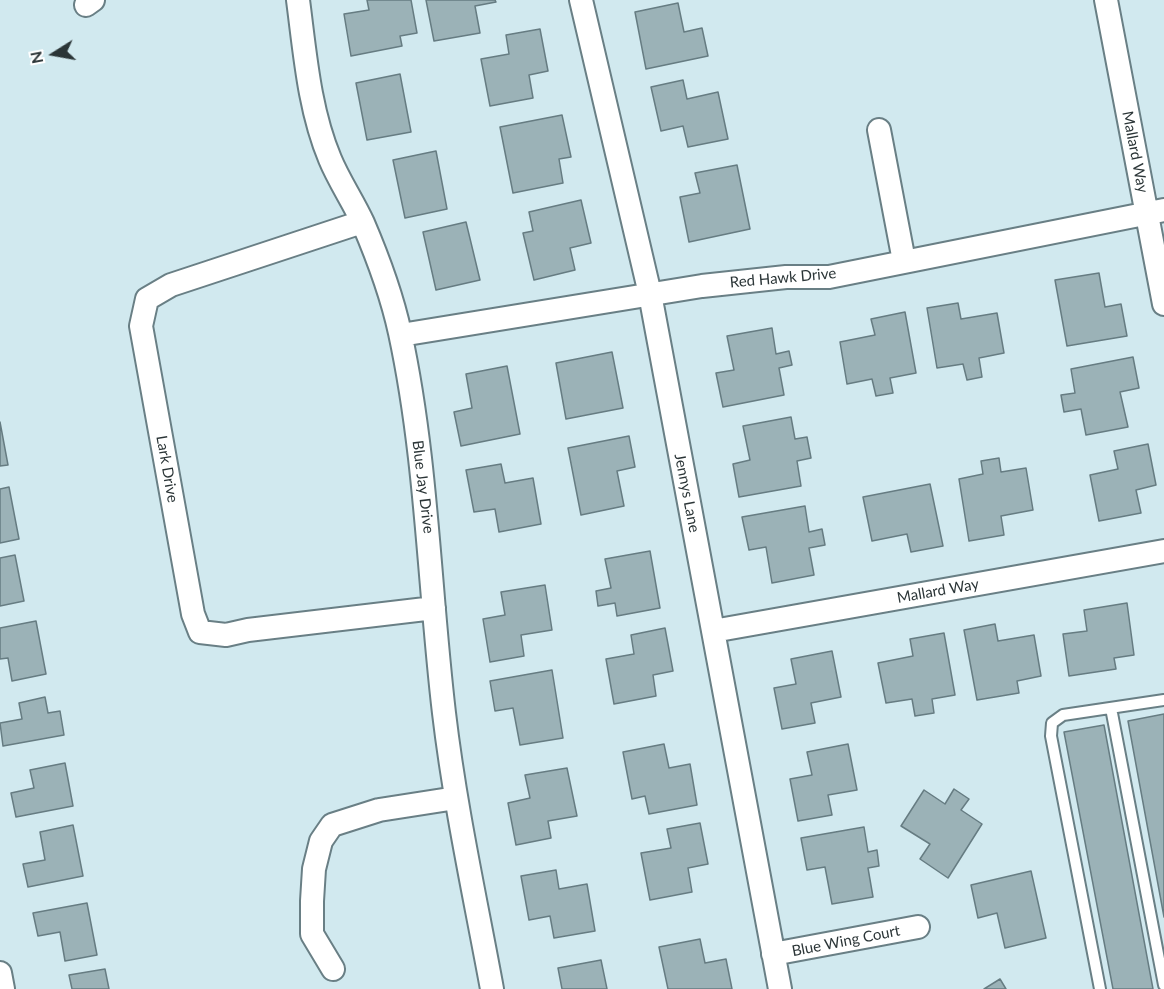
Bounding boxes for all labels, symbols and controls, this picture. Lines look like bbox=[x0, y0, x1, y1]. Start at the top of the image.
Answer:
north arrow bbox=[24, 24, 84, 84]
text: N bbox=[25, 50, 46, 65]
street label: Mallard Way bbox=[1118, 110, 1152, 194]
street label: Red Hawk Drive bbox=[729, 264, 837, 292]
street label: Lark Drive bbox=[152, 434, 182, 504]
street label: Blue Jay Drive bbox=[408, 439, 438, 535]
street label: Jennys Lane bbox=[671, 452, 703, 534]
street label: Mallard Way bbox=[896, 575, 980, 607]
street label: Blue Wing Court bbox=[790, 922, 902, 960]

